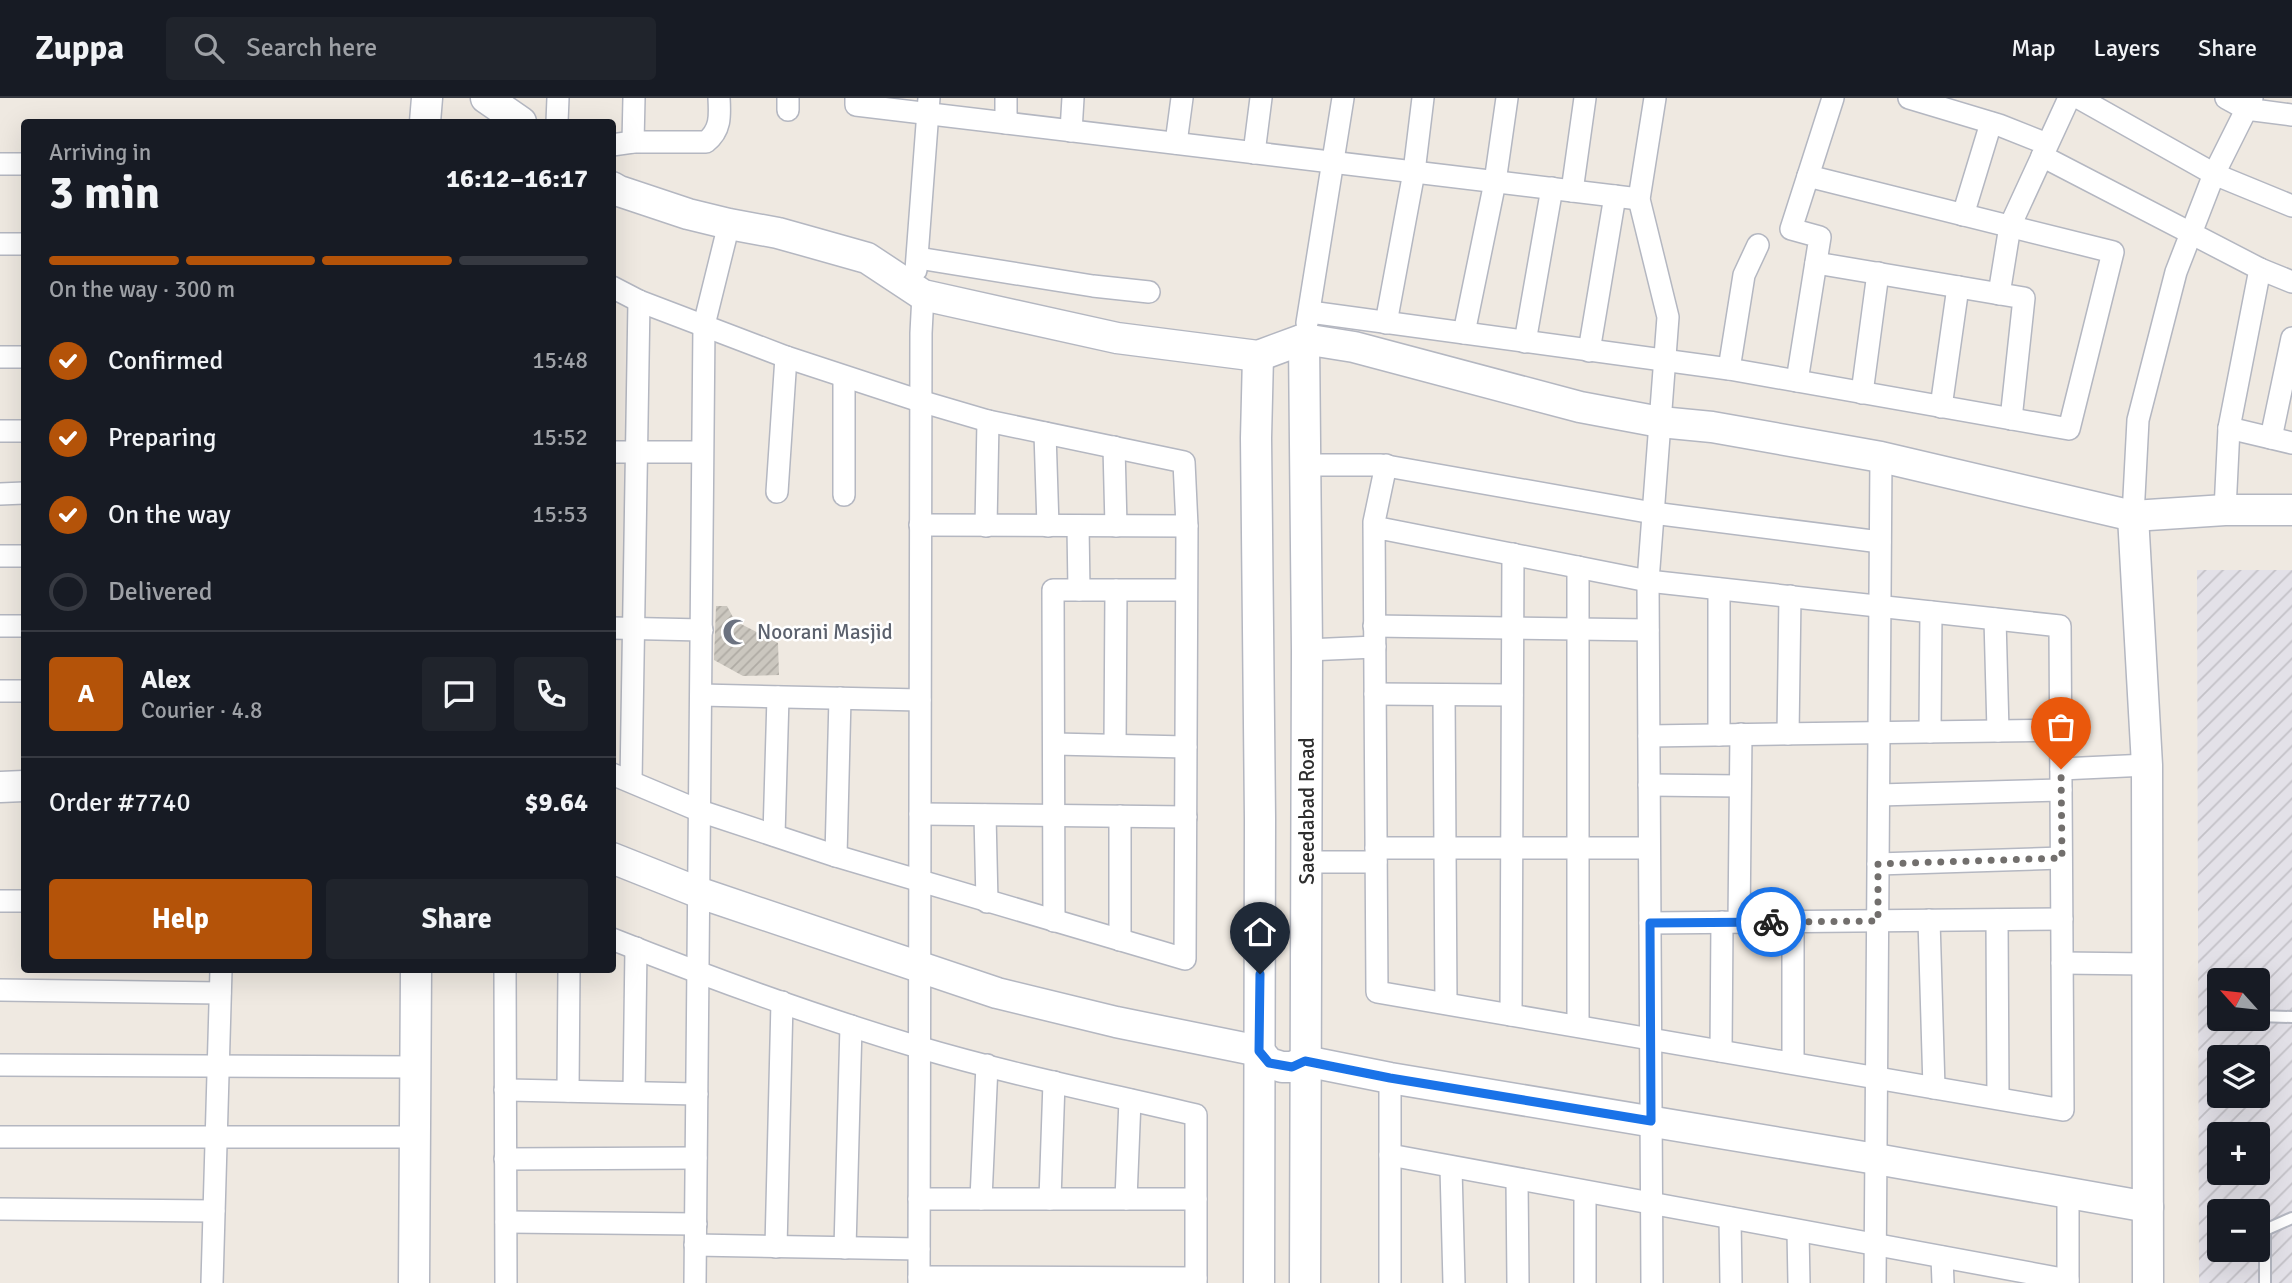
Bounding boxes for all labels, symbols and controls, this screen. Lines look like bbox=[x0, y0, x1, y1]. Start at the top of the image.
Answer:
search box bbox=[166, 17, 656, 80]
text: Zuppa bbox=[35, 28, 124, 69]
icon: search bbox=[190, 29, 228, 67]
text: Search here bbox=[246, 32, 377, 64]
text: Map bbox=[2011, 33, 2056, 63]
text: Layers bbox=[2094, 33, 2160, 63]
text: Share bbox=[2198, 33, 2257, 63]
text: Arriving in bbox=[49, 138, 151, 167]
text: 16:12–16:17 bbox=[446, 163, 588, 195]
text: 3 min bbox=[49, 165, 160, 221]
text: On the way · 300 m bbox=[49, 275, 235, 304]
icon: check bbox=[49, 342, 87, 380]
text: Confirmed bbox=[108, 345, 223, 377]
text: 15:48 bbox=[532, 346, 588, 375]
icon: check bbox=[49, 419, 87, 457]
text: Preparing bbox=[108, 422, 216, 454]
text: 15:52 bbox=[532, 423, 588, 452]
icon: check bbox=[49, 496, 87, 534]
text: On the way bbox=[108, 499, 231, 531]
text: 15:53 bbox=[532, 500, 588, 529]
text: Delivered bbox=[108, 576, 213, 608]
mosque icon: Noorani Masjid bbox=[721, 617, 751, 647]
place label: Noorani Masjid bbox=[757, 619, 893, 645]
button: chat bbox=[422, 657, 496, 731]
button: phone bbox=[514, 657, 588, 731]
text: Alex bbox=[141, 664, 191, 696]
text: A bbox=[78, 678, 94, 710]
text: Courier · 4.8 bbox=[141, 696, 262, 725]
pin bbox=[2031, 697, 2091, 769]
icon: bag bbox=[2042, 708, 2080, 746]
street label: Saeedabad Road bbox=[1294, 737, 1320, 885]
text: Order #7740 bbox=[49, 787, 190, 819]
text: $9.64 bbox=[524, 787, 588, 819]
button: Help bbox=[49, 879, 312, 959]
button: Share bbox=[326, 879, 588, 959]
courier bbox=[1736, 887, 1806, 957]
pin bbox=[1230, 902, 1290, 974]
icon: bike bbox=[1752, 903, 1790, 941]
icon: home bbox=[1241, 913, 1279, 951]
north arrow bbox=[2207, 968, 2270, 1031]
map controls bbox=[2207, 968, 2270, 1262]
button: layers bbox=[2207, 1045, 2270, 1108]
button: + bbox=[2207, 1122, 2270, 1185]
button: − bbox=[2207, 1199, 2270, 1262]

